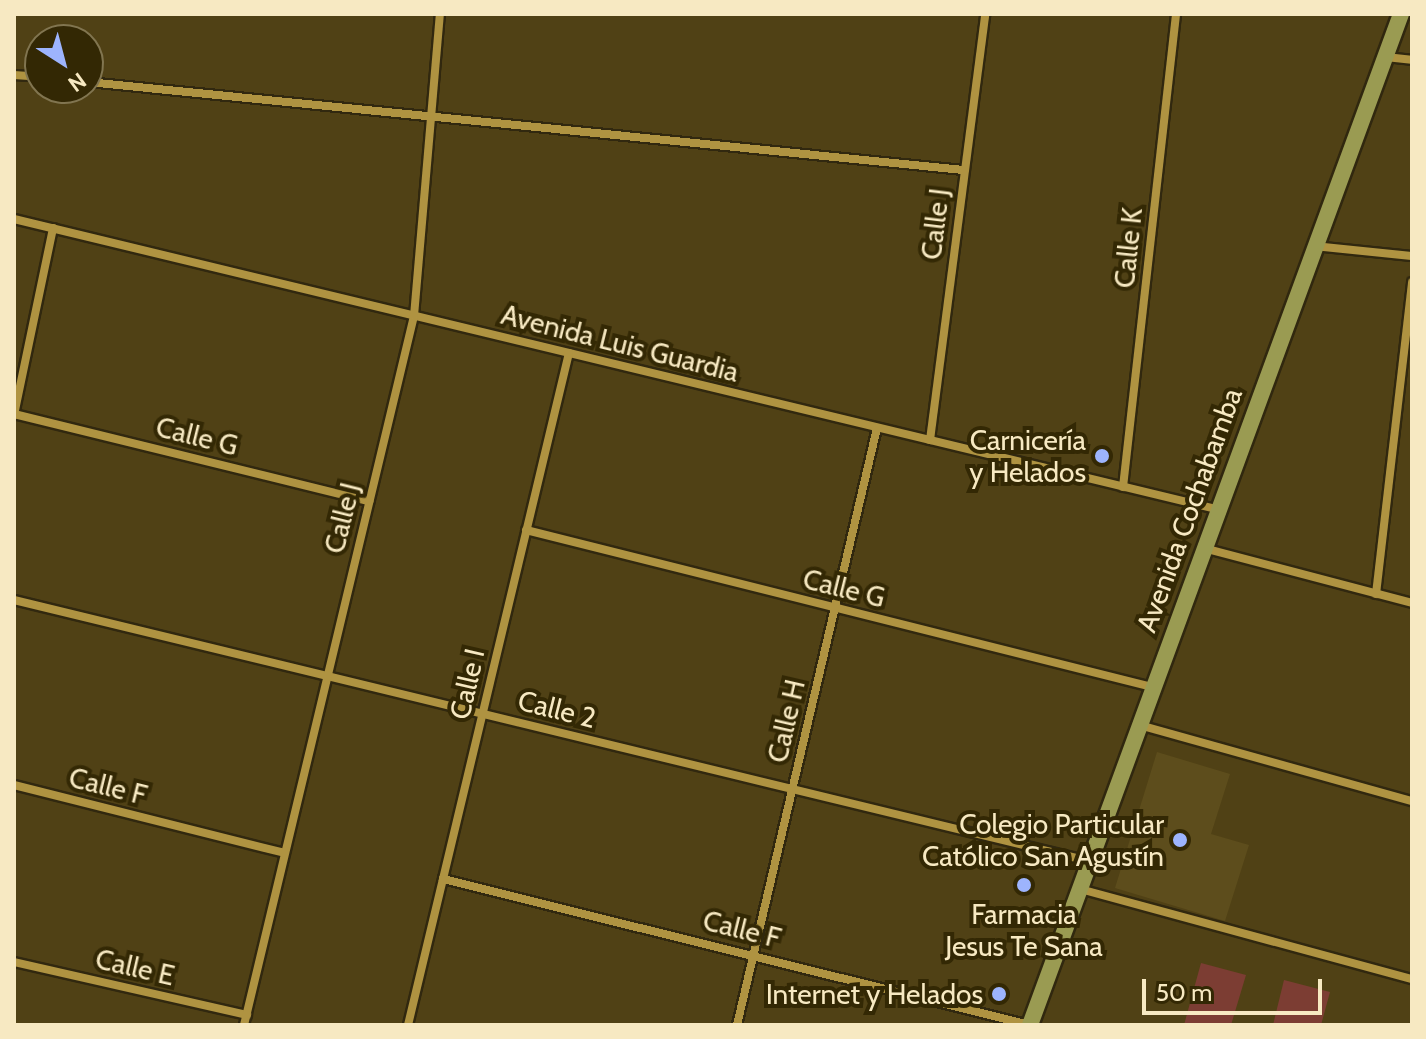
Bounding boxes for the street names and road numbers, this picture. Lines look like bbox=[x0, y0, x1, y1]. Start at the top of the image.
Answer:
street label: Calle J bbox=[914, 186, 956, 262]
street label: Calle K bbox=[1107, 206, 1149, 290]
street label: Avenida Luis Guardia bbox=[498, 297, 742, 389]
street label: Avenida Cochabamba bbox=[1129, 383, 1249, 637]
street label: Calle G bbox=[153, 410, 241, 462]
street label: Calle J bbox=[317, 479, 367, 557]
street label: Calle G bbox=[800, 562, 888, 614]
street label: Calle I bbox=[443, 645, 491, 723]
street label: Calle H bbox=[760, 676, 812, 766]
street label: Calle 2 bbox=[515, 683, 599, 735]
street label: Calle F bbox=[66, 760, 150, 812]
street label: Calle F bbox=[700, 903, 784, 955]
street label: Calle E bbox=[92, 942, 178, 992]

